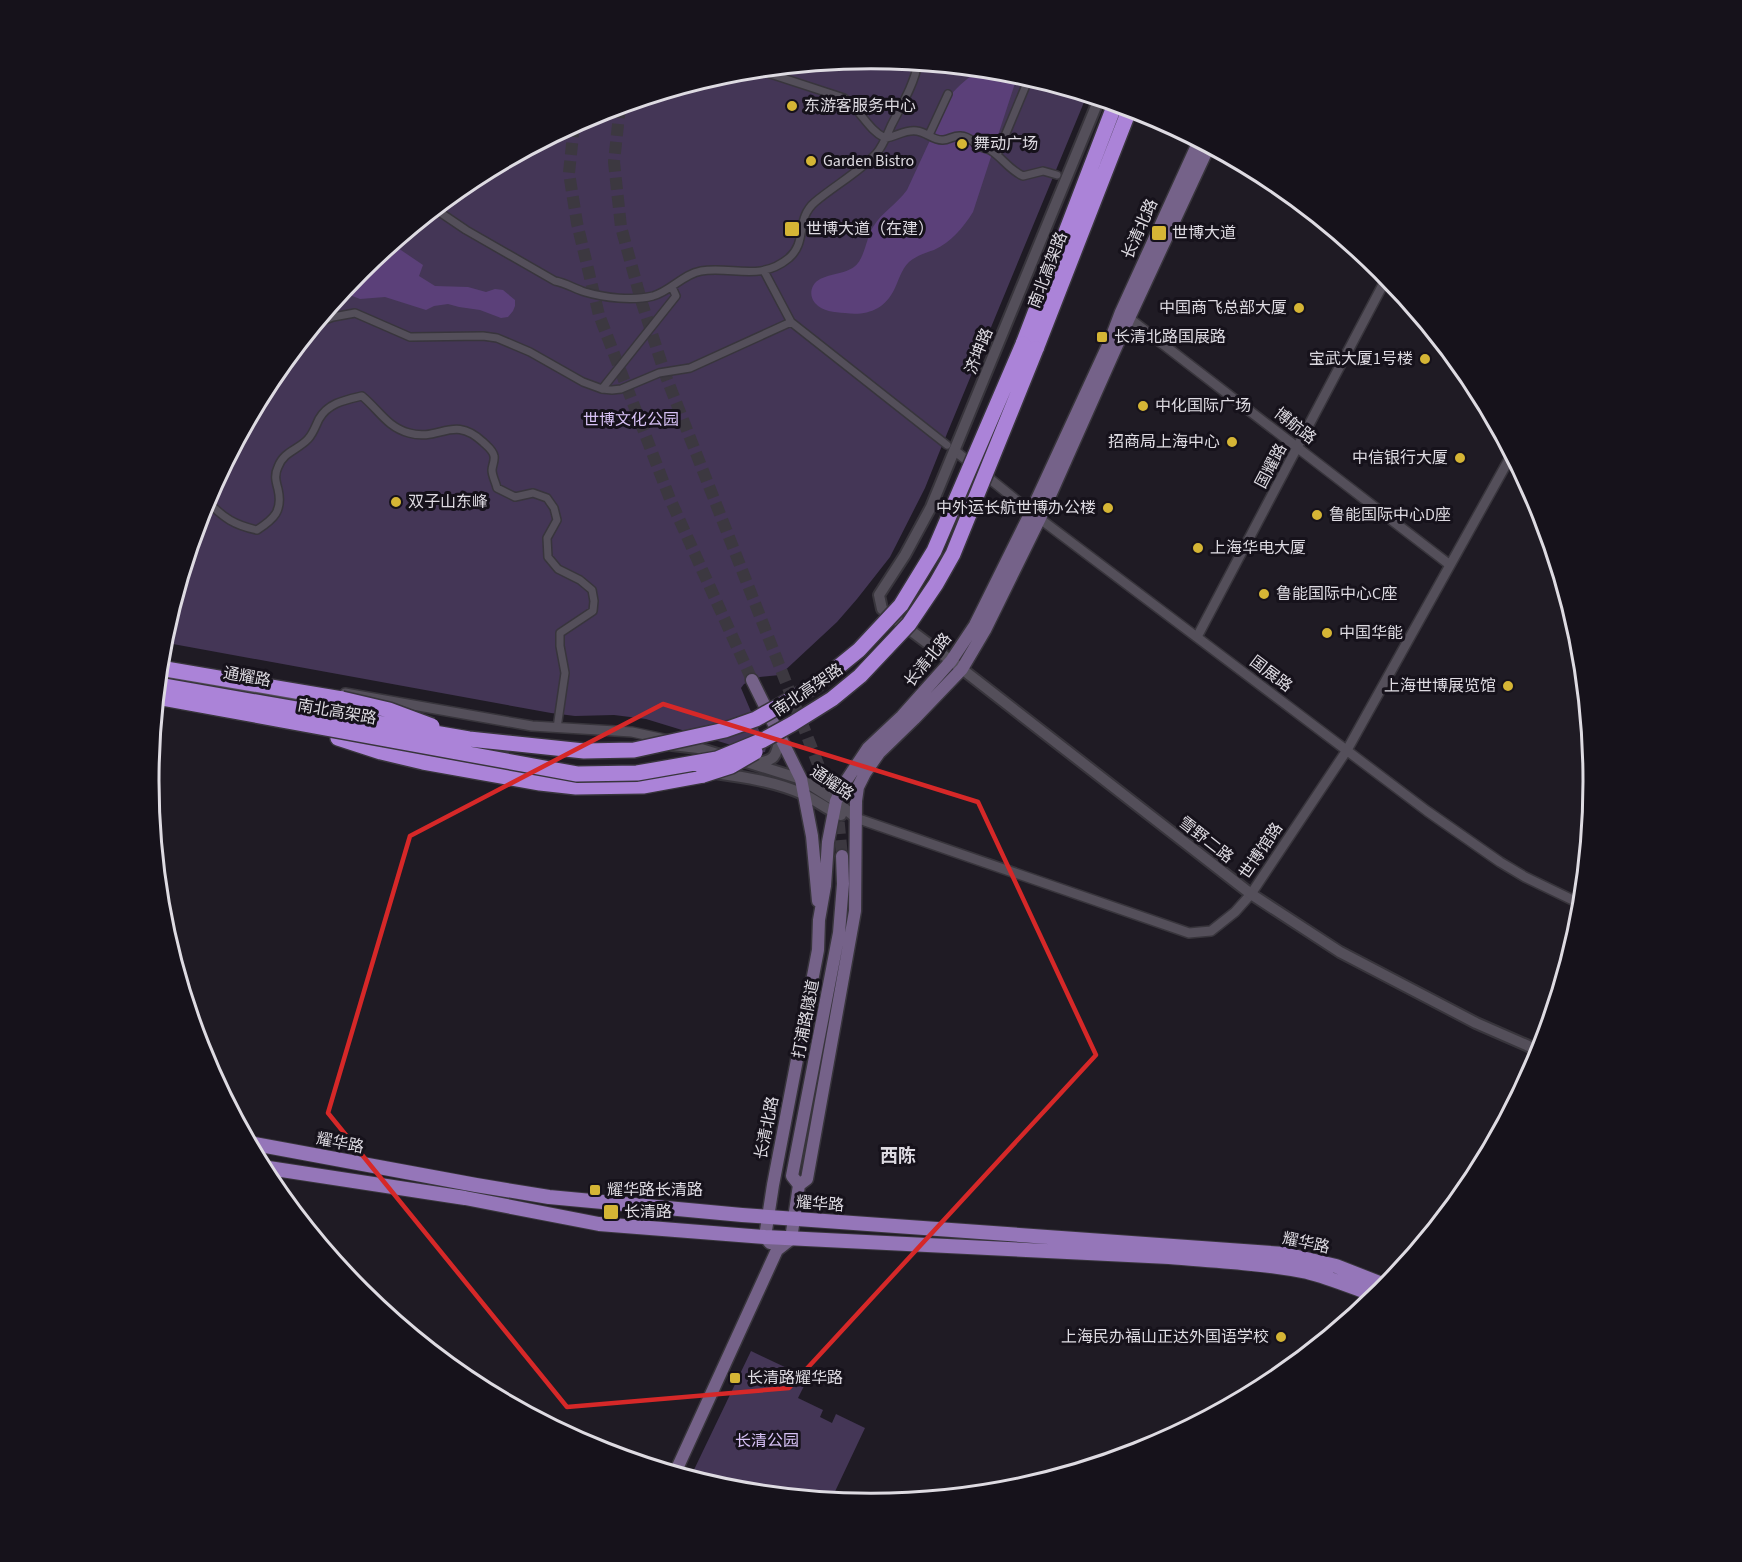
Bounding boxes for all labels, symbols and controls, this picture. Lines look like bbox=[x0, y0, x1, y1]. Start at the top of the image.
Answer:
place label: 东游客服务中心 bbox=[804, 95, 916, 117]
marker: 东游客服务中心 bbox=[785, 99, 799, 113]
place label: 舞动广场 bbox=[974, 133, 1038, 155]
marker: 舞动广场 bbox=[955, 137, 969, 151]
place label: Garden Bistro bbox=[823, 150, 914, 172]
marker: Garden Bistro bbox=[804, 154, 818, 168]
street label: 长清北路 bbox=[1117, 195, 1163, 263]
place label: 世博大道（在建） bbox=[806, 218, 934, 240]
marker: 世博大道（在建） bbox=[783, 220, 801, 238]
place label: 世博大道 bbox=[1172, 222, 1236, 244]
marker: 世博大道 bbox=[1150, 224, 1168, 242]
street label: 南北高架路 bbox=[1023, 229, 1073, 311]
place label: 中国商飞总部大厦 bbox=[1159, 297, 1287, 319]
marker: 中国商飞总部大厦 bbox=[1292, 301, 1306, 315]
street label: 济坤路 bbox=[960, 325, 998, 377]
place label: 长清北路国展路 bbox=[1114, 326, 1226, 348]
marker: 长清北路国展路 bbox=[1095, 330, 1109, 344]
place label: 宝武大厦1号楼 bbox=[1309, 348, 1413, 370]
marker: 宝武大厦1号楼 bbox=[1418, 352, 1432, 366]
place label: 中化国际广场 bbox=[1155, 395, 1251, 417]
marker: 中化国际广场 bbox=[1136, 399, 1150, 413]
street label: 博航路 bbox=[1269, 403, 1321, 449]
park label: 世博文化公园 bbox=[583, 409, 679, 431]
place label: 招商局上海中心 bbox=[1108, 431, 1220, 453]
marker: 招商局上海中心 bbox=[1225, 435, 1239, 449]
street label: 国耀路 bbox=[1250, 440, 1292, 492]
place label: 中信银行大厦 bbox=[1352, 447, 1448, 469]
marker: 中信银行大厦 bbox=[1453, 451, 1467, 465]
place label: 双子山东峰 bbox=[408, 491, 488, 513]
marker: 双子山东峰 bbox=[389, 495, 403, 509]
place label: 中外运长航世博办公楼 bbox=[936, 497, 1096, 519]
marker: 中外运长航世博办公楼 bbox=[1101, 501, 1115, 515]
place label: 鲁能国际中心D座 bbox=[1329, 504, 1451, 526]
marker: 鲁能国际中心D座 bbox=[1310, 508, 1324, 522]
place label: 上海华电大厦 bbox=[1210, 537, 1306, 559]
marker: 上海华电大厦 bbox=[1191, 541, 1205, 555]
place label: 鲁能国际中心C座 bbox=[1276, 583, 1397, 605]
marker: 鲁能国际中心C座 bbox=[1257, 587, 1271, 601]
place label: 中国华能 bbox=[1339, 622, 1403, 644]
marker: 中国华能 bbox=[1320, 626, 1334, 640]
street label: 长清北路 bbox=[899, 628, 957, 692]
street label: 国展路 bbox=[1245, 651, 1297, 697]
street label: 南北高架路 bbox=[769, 659, 847, 721]
street label: 通耀路 bbox=[221, 662, 273, 692]
place label: 上海世博展览馆 bbox=[1384, 675, 1496, 697]
marker: 上海世博展览馆 bbox=[1501, 679, 1515, 693]
street label: 南北高架路 bbox=[296, 694, 378, 730]
street label: 通耀路 bbox=[806, 760, 858, 806]
street label: 雪野二路 bbox=[1174, 812, 1238, 868]
street label: 世博馆路 bbox=[1234, 818, 1288, 884]
street label: 打浦路隧道 bbox=[788, 978, 824, 1060]
street label: 长清北路 bbox=[750, 1094, 784, 1162]
street label: 耀华路 bbox=[314, 1128, 366, 1158]
district label: 西陈 bbox=[880, 1144, 916, 1169]
place label: 耀华路长清路 bbox=[607, 1179, 703, 1201]
marker: 耀华路长清路 bbox=[588, 1183, 602, 1197]
street label: 耀华路 bbox=[795, 1191, 845, 1217]
place label: 长清路 bbox=[624, 1201, 672, 1223]
marker: 长清路 bbox=[602, 1203, 620, 1221]
street label: 耀华路 bbox=[1280, 1227, 1332, 1259]
place label: 上海民办福山正达外国语学校 bbox=[1061, 1326, 1269, 1348]
marker: 上海民办福山正达外国语学校 bbox=[1274, 1330, 1288, 1344]
place label: 长清路耀华路 bbox=[747, 1367, 843, 1389]
marker: 长清路耀华路 bbox=[728, 1371, 742, 1385]
park label: 长清公园 bbox=[735, 1430, 799, 1452]

